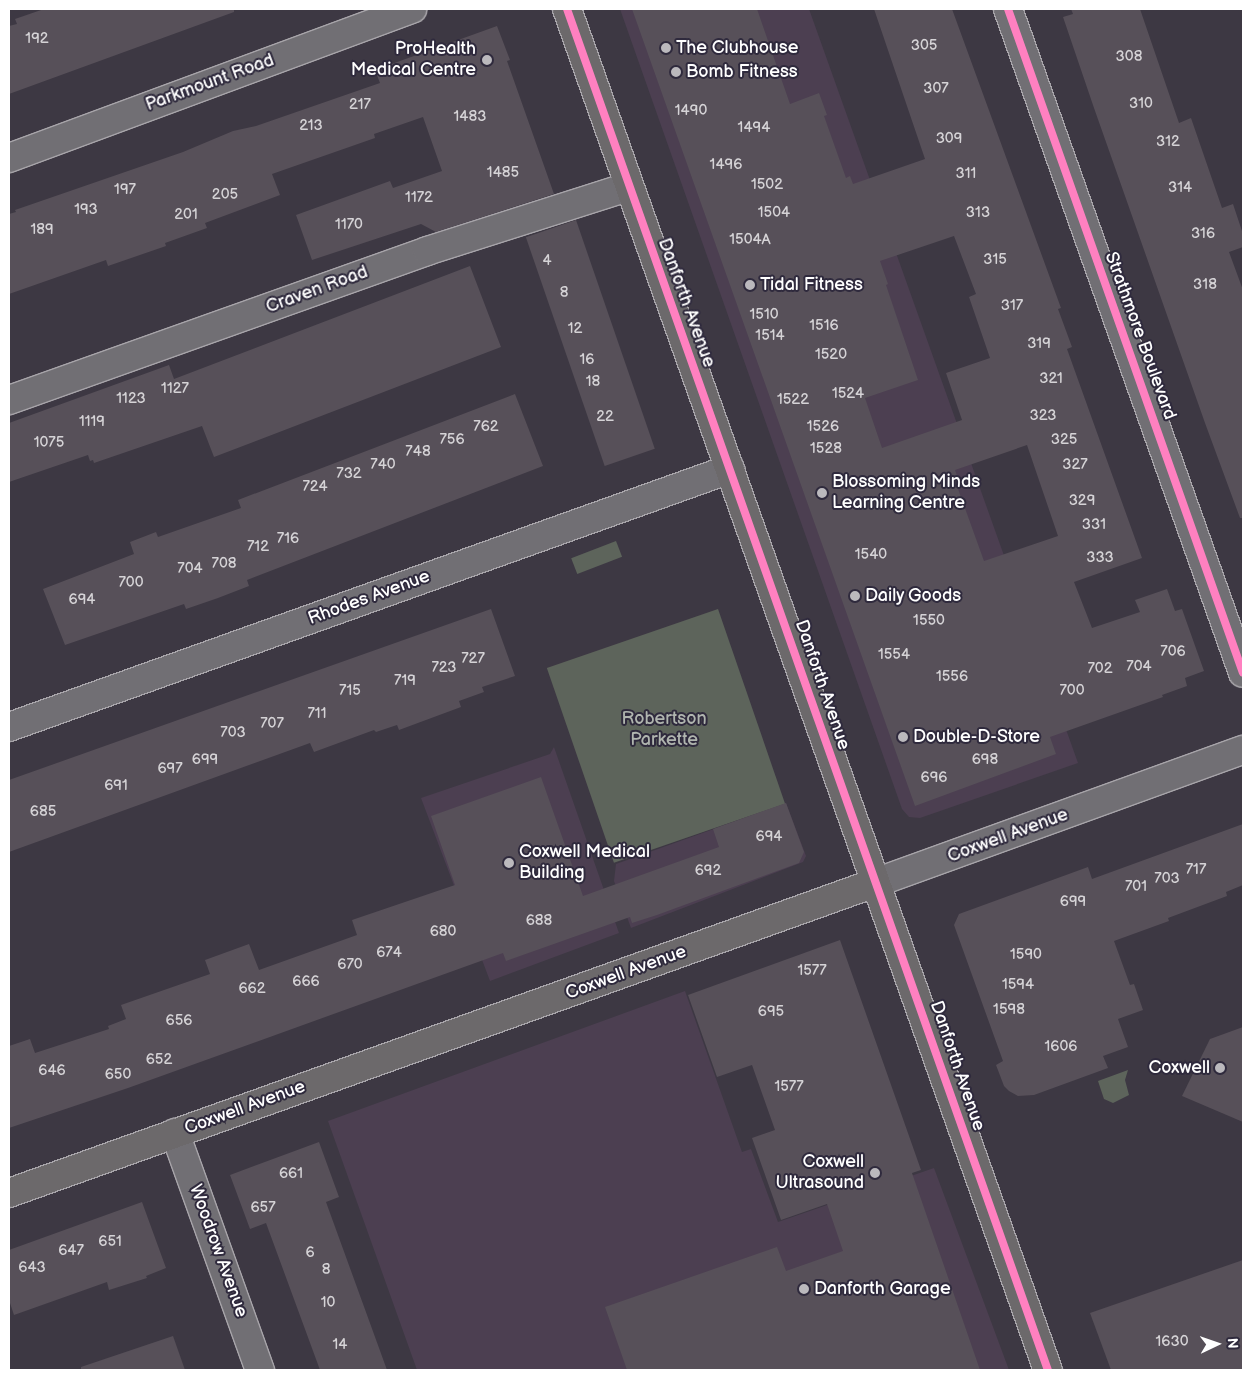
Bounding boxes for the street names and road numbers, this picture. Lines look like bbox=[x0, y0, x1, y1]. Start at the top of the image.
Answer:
street label: Parkmount Road bbox=[143, 50, 277, 116]
street label: Danforth Avenue bbox=[653, 235, 719, 371]
street label: Strathmore Boulevard bbox=[1100, 249, 1180, 423]
street label: Craven Road bbox=[263, 262, 371, 318]
street label: Rhodes Avenue bbox=[305, 566, 433, 630]
street label: Danforth Avenue bbox=[790, 617, 854, 753]
street label: Coxwell Avenue bbox=[945, 804, 1071, 868]
street label: Coxwell Avenue bbox=[563, 941, 689, 1005]
street label: Danforth Avenue bbox=[925, 998, 989, 1134]
street label: Coxwell Avenue bbox=[182, 1076, 308, 1140]
street label: Woodrow Avenue bbox=[184, 1182, 252, 1320]

